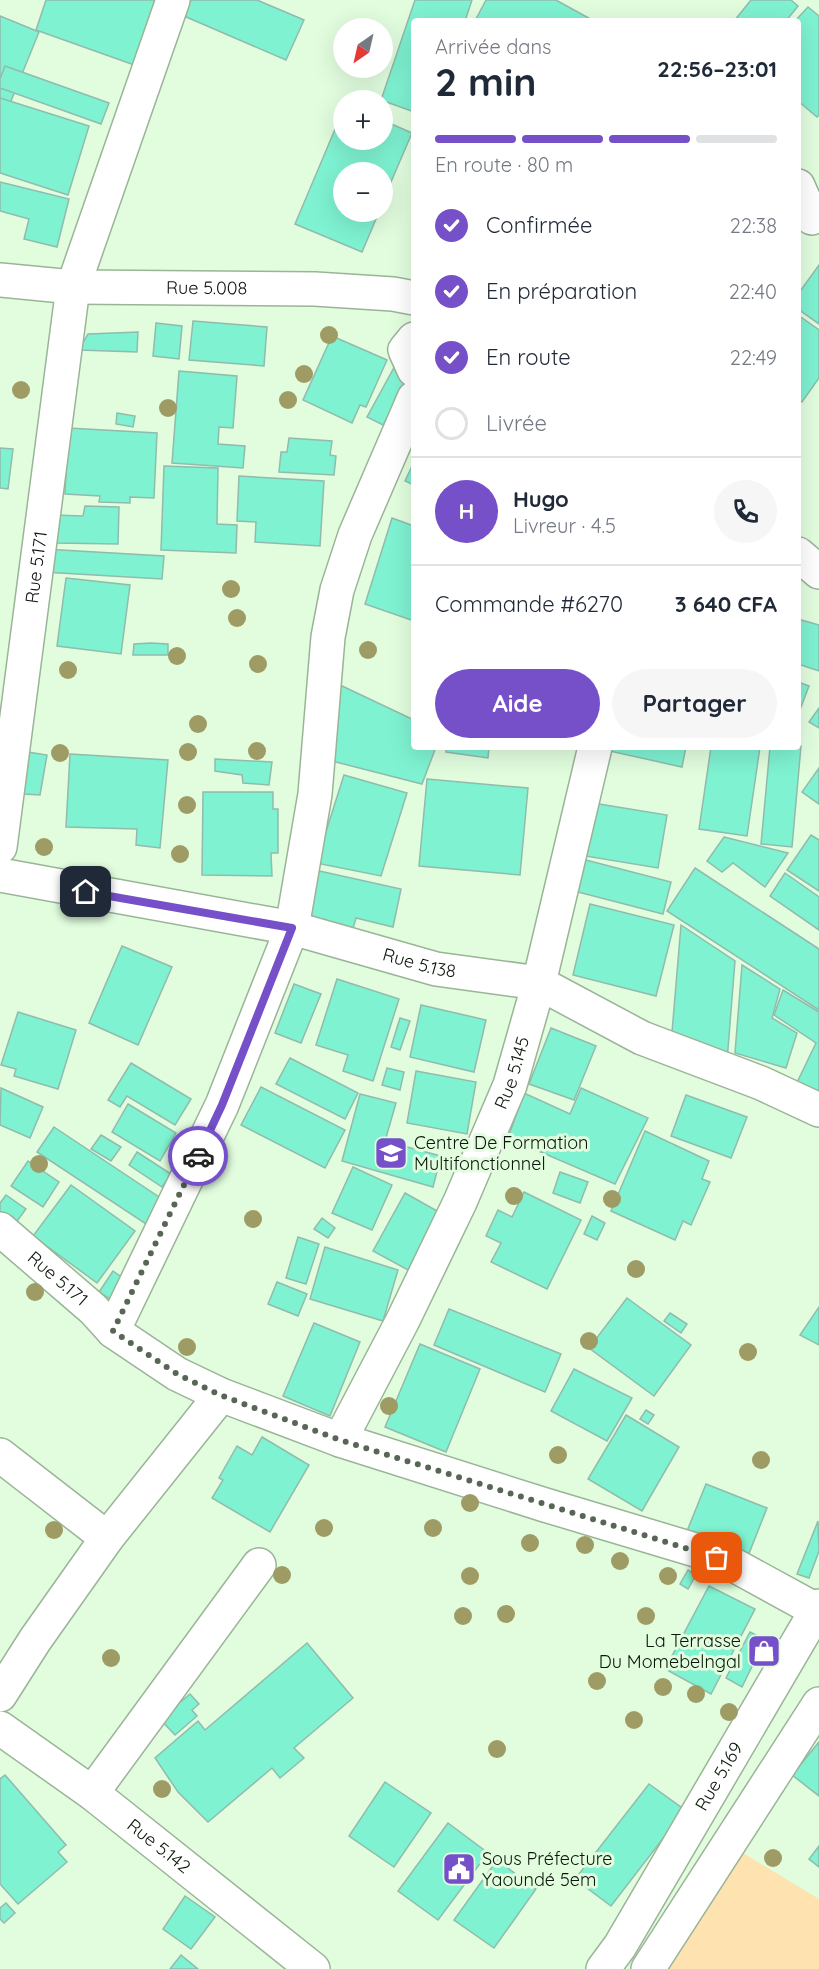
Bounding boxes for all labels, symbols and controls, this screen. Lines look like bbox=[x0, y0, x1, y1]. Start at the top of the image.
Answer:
north arrow bbox=[333, 18, 393, 78]
map controls bbox=[333, 18, 393, 222]
text: Arrivée dans bbox=[435, 34, 551, 59]
text: 22:56–23:01 bbox=[657, 55, 777, 83]
text: 2 min bbox=[435, 57, 537, 106]
button: + bbox=[333, 90, 393, 150]
text: En route · 80 m bbox=[435, 152, 573, 177]
button: − bbox=[333, 162, 393, 222]
icon: check bbox=[435, 209, 468, 242]
text: Confirmée bbox=[486, 211, 592, 239]
text: 22:38 bbox=[730, 213, 777, 238]
icon: check bbox=[435, 275, 468, 308]
street label: Rue 5.008 bbox=[166, 276, 247, 299]
text: En préparation bbox=[486, 277, 637, 305]
text: 22:40 bbox=[729, 279, 777, 304]
icon: check bbox=[435, 341, 468, 374]
text: En route bbox=[486, 343, 571, 371]
text: 22:49 bbox=[730, 345, 777, 370]
text: Livrée bbox=[486, 409, 547, 437]
button: phone bbox=[714, 480, 777, 543]
text: Hugo bbox=[513, 485, 569, 513]
text: H bbox=[459, 497, 474, 525]
text: Livreur · 4.5 bbox=[513, 513, 616, 538]
street label: Rue 5.171 bbox=[20, 530, 52, 605]
text: Commande #6270 bbox=[435, 590, 623, 618]
text: 3 640 CFA bbox=[675, 590, 777, 618]
button: Aide bbox=[435, 669, 600, 738]
button: Partager bbox=[612, 669, 777, 738]
pin bbox=[60, 866, 111, 917]
icon: home bbox=[69, 875, 102, 908]
street label: Rue 5.138 bbox=[380, 942, 457, 983]
street label: Rue 5.145 bbox=[489, 1034, 534, 1113]
courier bbox=[168, 1126, 228, 1186]
place label: Centre De Formation Multifonctionnel bbox=[414, 1131, 589, 1175]
school or university icon: Centre De Formation Multifonctionnel bbox=[373, 1135, 409, 1171]
icon: car bbox=[182, 1140, 215, 1173]
street label: Rue 5.171 bbox=[23, 1246, 93, 1311]
pin bbox=[691, 1532, 742, 1583]
icon: bag bbox=[700, 1541, 733, 1574]
place label: La Terrasse Du Momebelngal bbox=[599, 1629, 741, 1673]
shop icon: La Terrasse Du Momebelngal bbox=[746, 1633, 782, 1669]
street label: Rue 5.169 bbox=[690, 1738, 748, 1815]
street label: Rue 5.142 bbox=[123, 1813, 196, 1878]
place label: Sous Préfecture Yaoundé 5em bbox=[482, 1847, 612, 1891]
public building icon: Sous Préfecture Yaoundé 5em bbox=[441, 1851, 477, 1887]

